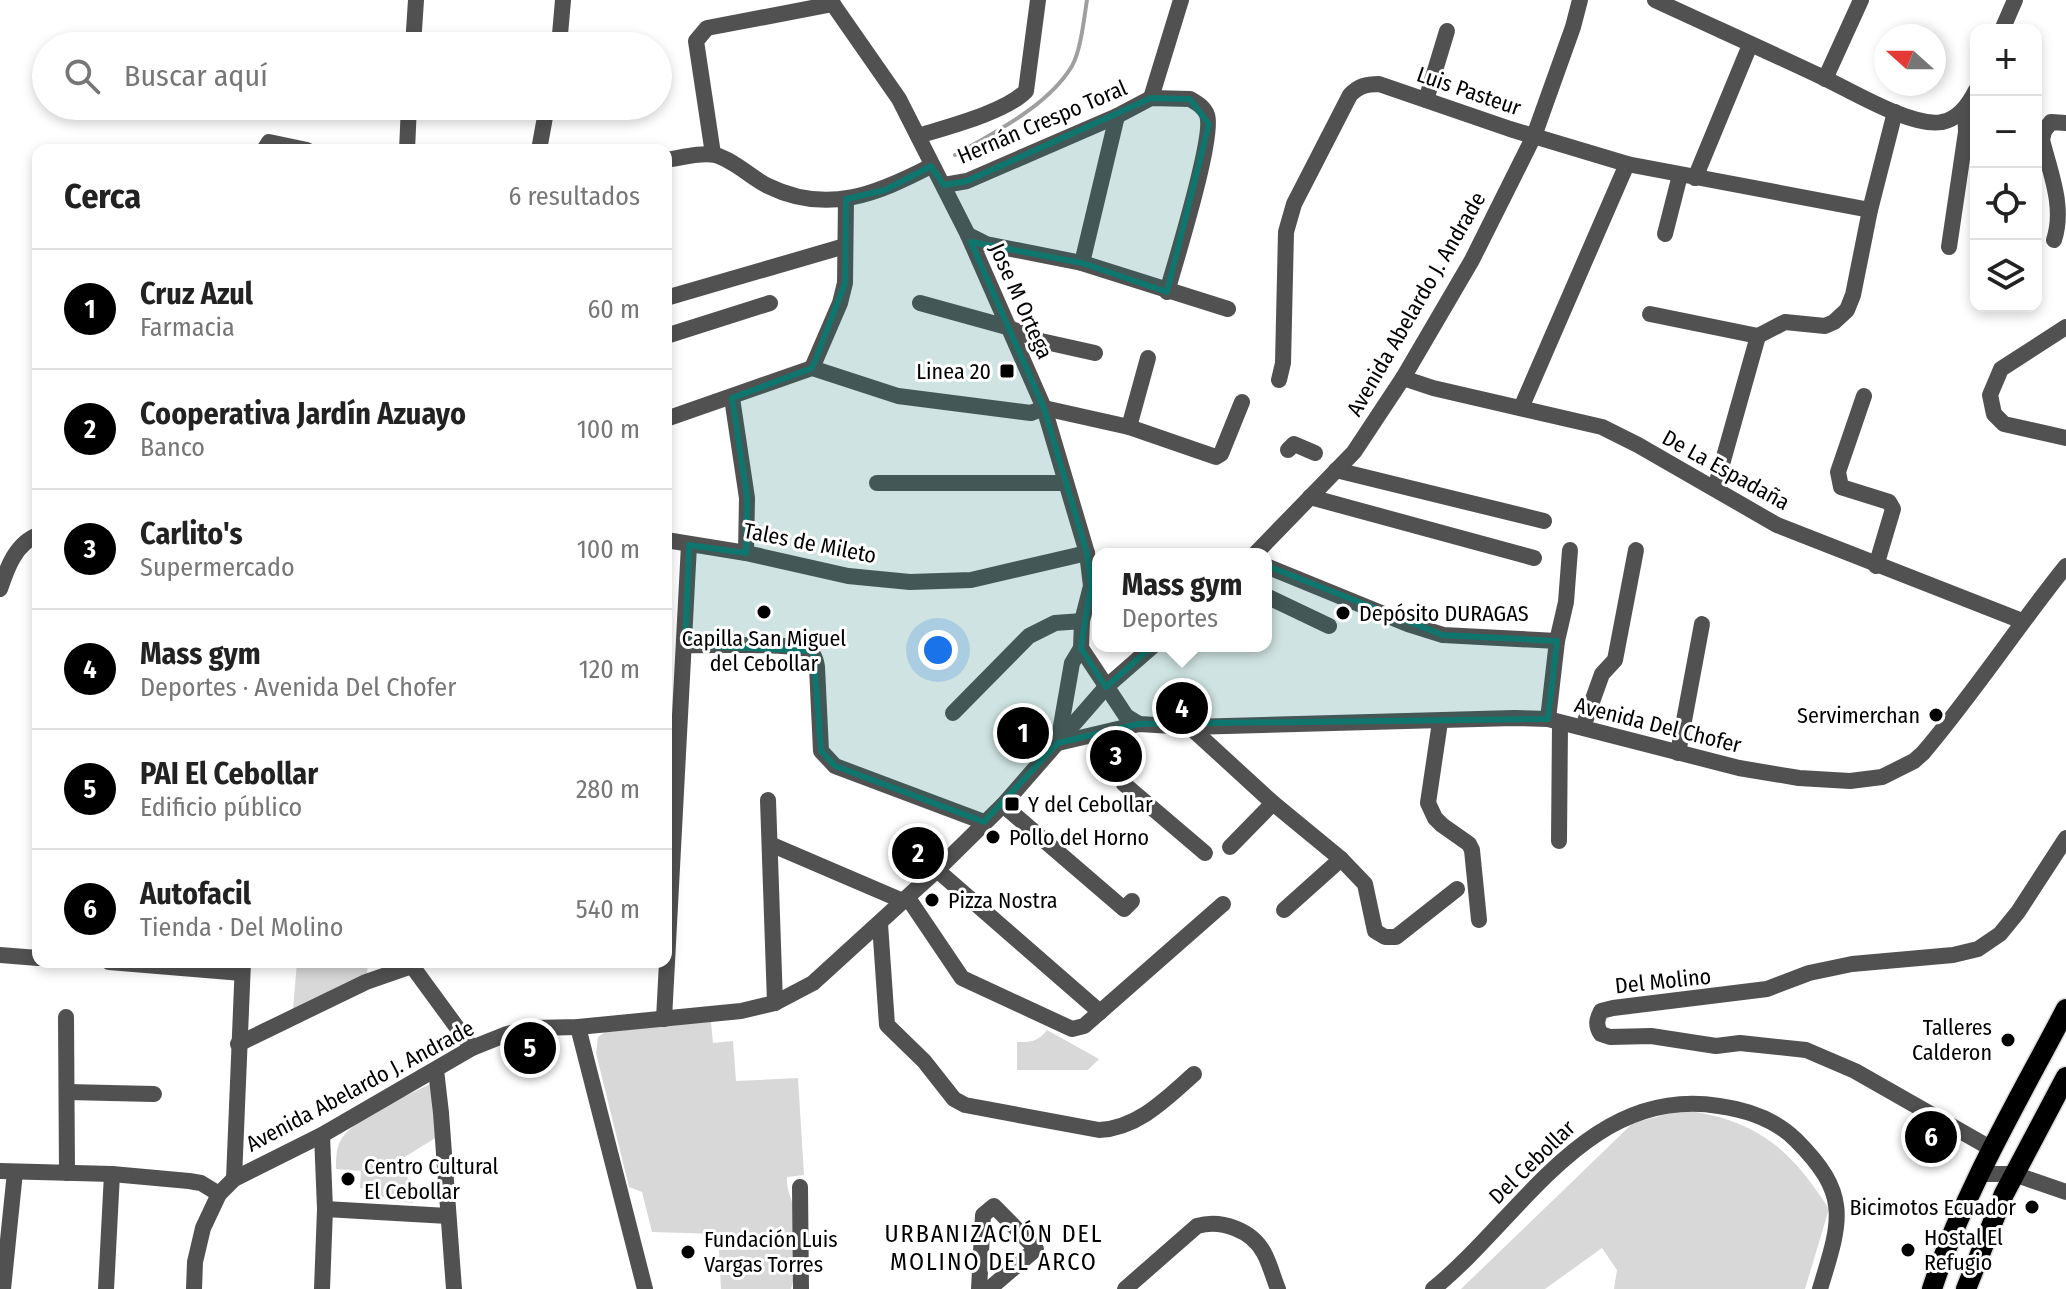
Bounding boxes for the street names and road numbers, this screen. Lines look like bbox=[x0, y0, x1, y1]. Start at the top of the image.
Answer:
street label: Luis Pasteur bbox=[1413, 61, 1525, 122]
street label: Hernán Crespo Toral bbox=[953, 74, 1131, 170]
street label: Avenida Abelardo J. Andrade bbox=[1341, 187, 1491, 421]
street label: Jose M Ortega bbox=[983, 239, 1059, 363]
street label: De La Espadaña bbox=[1658, 424, 1794, 516]
street label: Tales de Mileto bbox=[741, 517, 879, 569]
street label: Avenida Del Chofer bbox=[1572, 691, 1744, 759]
street label: Del Molino bbox=[1614, 963, 1712, 999]
street label: Avenida Abelardo J. Andrade bbox=[241, 1014, 479, 1158]
street label: Del Cebollar bbox=[1483, 1114, 1581, 1210]

